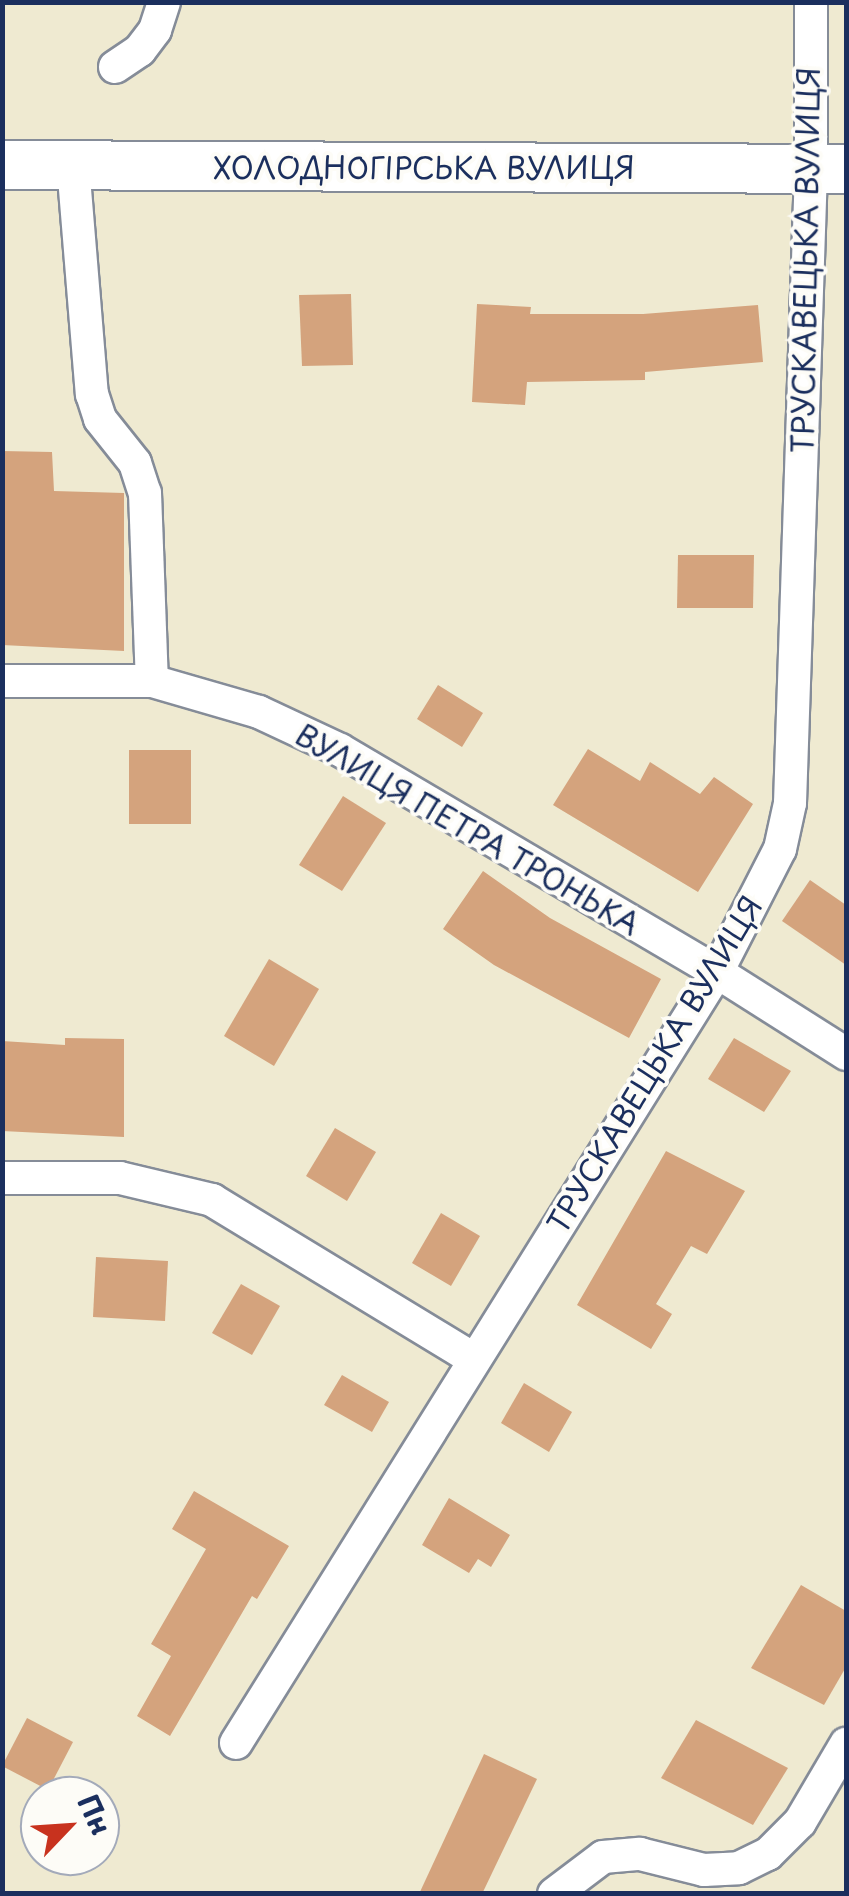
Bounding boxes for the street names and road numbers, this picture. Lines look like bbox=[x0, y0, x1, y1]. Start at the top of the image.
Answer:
street label: ТРУСКАВЕЦЬКА ВУЛИЦЯ bbox=[784, 67, 826, 453]
street label: ХОЛОДНОГІРСЬКА ВУЛИЦЯ bbox=[214, 149, 634, 185]
street label: ВУЛИЦЯ ПЕТРА ТРОНЬКА bbox=[288, 715, 648, 943]
street label: ТРУСКАВЕЦЬКА ВУЛИЦЯ bbox=[539, 890, 769, 1238]

